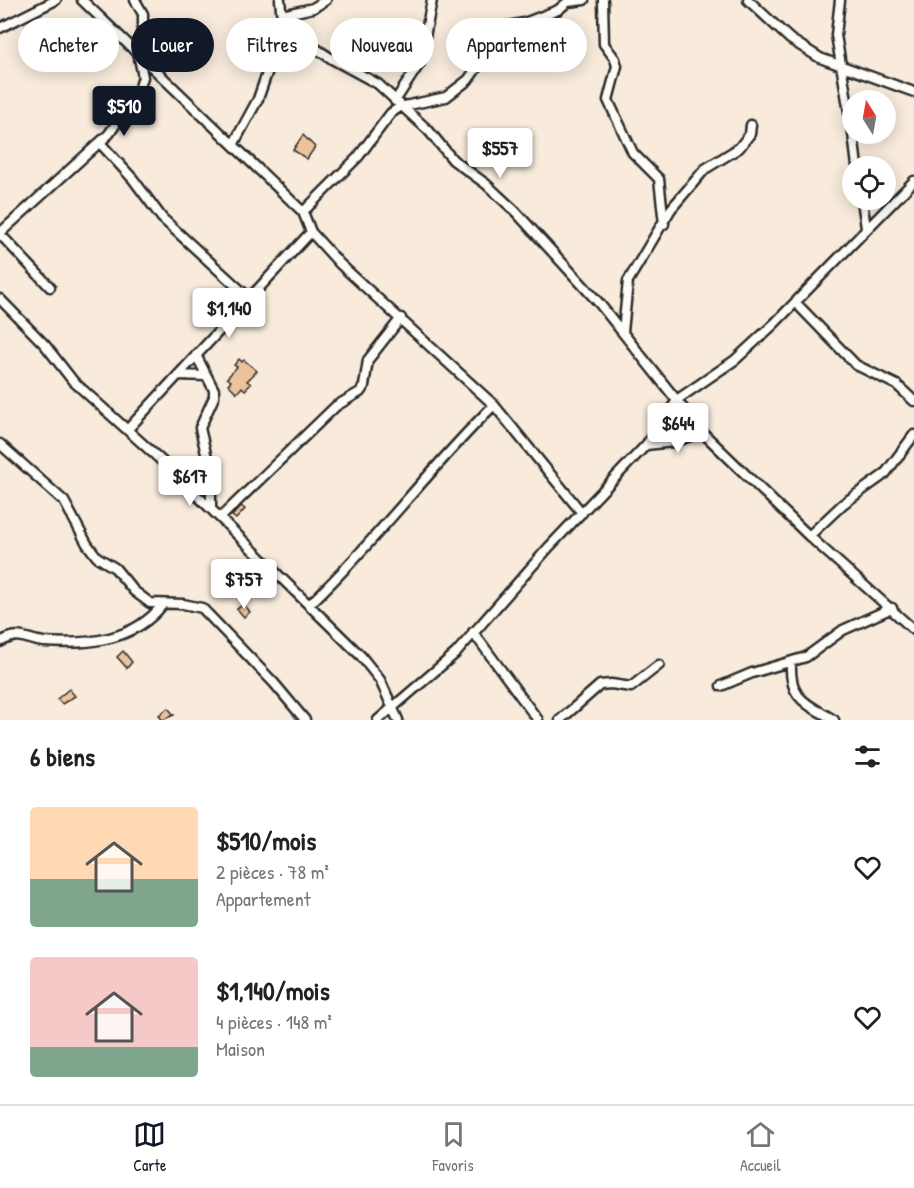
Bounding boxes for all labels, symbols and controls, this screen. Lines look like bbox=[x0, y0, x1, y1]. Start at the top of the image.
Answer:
chip: Acheter bbox=[18, 18, 119, 72]
chip: Louer bbox=[131, 18, 214, 72]
chip: Filtres bbox=[226, 18, 318, 72]
chip: Nouveau bbox=[330, 18, 434, 72]
chip: Appartement bbox=[446, 18, 587, 72]
pin: $510 bbox=[88, 86, 160, 137]
north arrow bbox=[842, 90, 896, 144]
map controls bbox=[842, 90, 896, 210]
text: $510 bbox=[107, 92, 141, 119]
pin: $557 bbox=[464, 128, 536, 179]
text: $557 bbox=[482, 134, 518, 161]
button: locate bbox=[842, 156, 896, 210]
pin: $1,140 bbox=[180, 288, 278, 339]
text: $1,140 bbox=[206, 294, 252, 321]
pin: $644 bbox=[642, 403, 714, 454]
text: $644 bbox=[661, 409, 695, 436]
pin: $617 bbox=[154, 456, 226, 507]
text: $617 bbox=[172, 462, 208, 489]
pin: $757 bbox=[208, 559, 280, 610]
text: $757 bbox=[225, 565, 263, 592]
text: 6 biens bbox=[30, 739, 95, 774]
icon: filters bbox=[851, 740, 884, 773]
text: $510/mois bbox=[216, 823, 316, 858]
icon: home bbox=[78, 831, 150, 903]
icon: heart bbox=[851, 851, 884, 884]
text: 2 pièces · 78 m² bbox=[216, 858, 329, 885]
text: Appartement bbox=[216, 885, 311, 912]
text: $1,140/mois bbox=[216, 973, 330, 1008]
icon: home bbox=[78, 981, 150, 1053]
icon: heart bbox=[851, 1001, 884, 1034]
text: 4 pièces · 148 m² bbox=[216, 1008, 332, 1035]
text: Maison bbox=[216, 1035, 265, 1062]
tab: Carte bbox=[133, 1118, 166, 1176]
tab: Favoris bbox=[433, 1118, 474, 1176]
tab: Accueil bbox=[740, 1118, 781, 1176]

